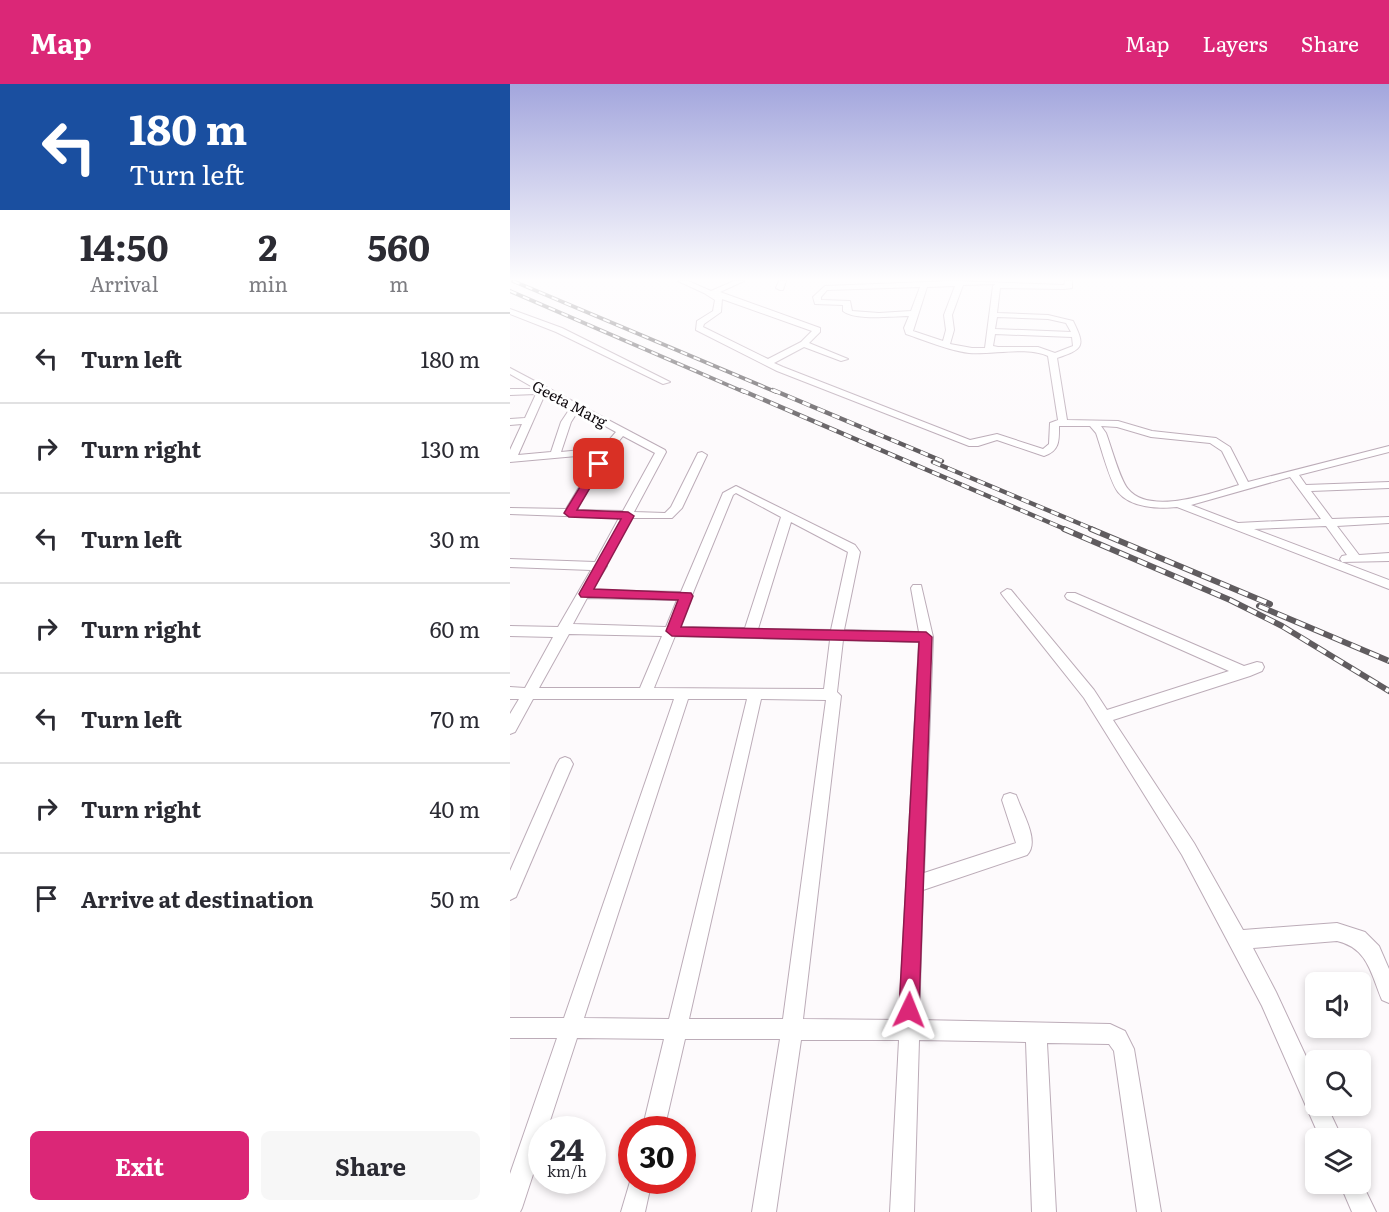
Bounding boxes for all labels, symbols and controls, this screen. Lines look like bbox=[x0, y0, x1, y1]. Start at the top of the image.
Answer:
text: Map bbox=[30, 21, 92, 63]
text: Map bbox=[1125, 27, 1170, 58]
text: Layers bbox=[1203, 27, 1268, 58]
text: Share bbox=[1301, 27, 1359, 58]
text: 180 m bbox=[129, 96, 247, 158]
icon: left bbox=[30, 108, 108, 186]
text: Turn left bbox=[129, 153, 244, 193]
text: 14:50 bbox=[80, 219, 169, 272]
text: 2 bbox=[258, 219, 278, 272]
text: 560 bbox=[367, 219, 430, 272]
text: Arrival bbox=[90, 268, 158, 298]
text: min bbox=[248, 268, 288, 298]
text: m bbox=[389, 268, 409, 298]
icon: left bbox=[30, 342, 63, 375]
text: Turn left bbox=[81, 342, 182, 375]
text: 180 m bbox=[420, 342, 480, 375]
street label: Geeta Marg bbox=[529, 374, 612, 433]
icon: right bbox=[30, 432, 63, 465]
text: Turn right bbox=[81, 432, 201, 465]
text: 130 m bbox=[421, 432, 480, 465]
pin bbox=[573, 438, 624, 489]
icon: arrive bbox=[582, 447, 615, 480]
icon: left bbox=[30, 522, 63, 555]
text: Turn left bbox=[81, 522, 182, 555]
text: 30 m bbox=[430, 522, 480, 555]
icon: right bbox=[30, 612, 63, 645]
text: Turn right bbox=[81, 612, 201, 645]
text: 60 m bbox=[430, 612, 480, 645]
icon: left bbox=[30, 702, 63, 735]
text: Turn left bbox=[81, 702, 182, 735]
text: 70 m bbox=[430, 702, 480, 735]
icon: right bbox=[30, 792, 63, 825]
text: Turn right bbox=[81, 792, 201, 825]
text: 40 m bbox=[429, 792, 480, 825]
icon: arrive bbox=[30, 882, 63, 915]
text: Arrive at destination bbox=[81, 882, 314, 915]
text: 50 m bbox=[430, 882, 480, 915]
map controls bbox=[1305, 972, 1371, 1194]
button: sound bbox=[1305, 972, 1371, 1038]
position arrow bbox=[877, 978, 941, 1042]
button: search bbox=[1305, 1050, 1371, 1116]
speed limit sign: 30 bbox=[618, 1116, 696, 1194]
text: 24 bbox=[550, 1126, 584, 1170]
button: layers bbox=[1305, 1128, 1371, 1194]
button: Exit bbox=[30, 1131, 249, 1200]
button: Share bbox=[261, 1131, 480, 1200]
text: km/h bbox=[547, 1159, 587, 1182]

